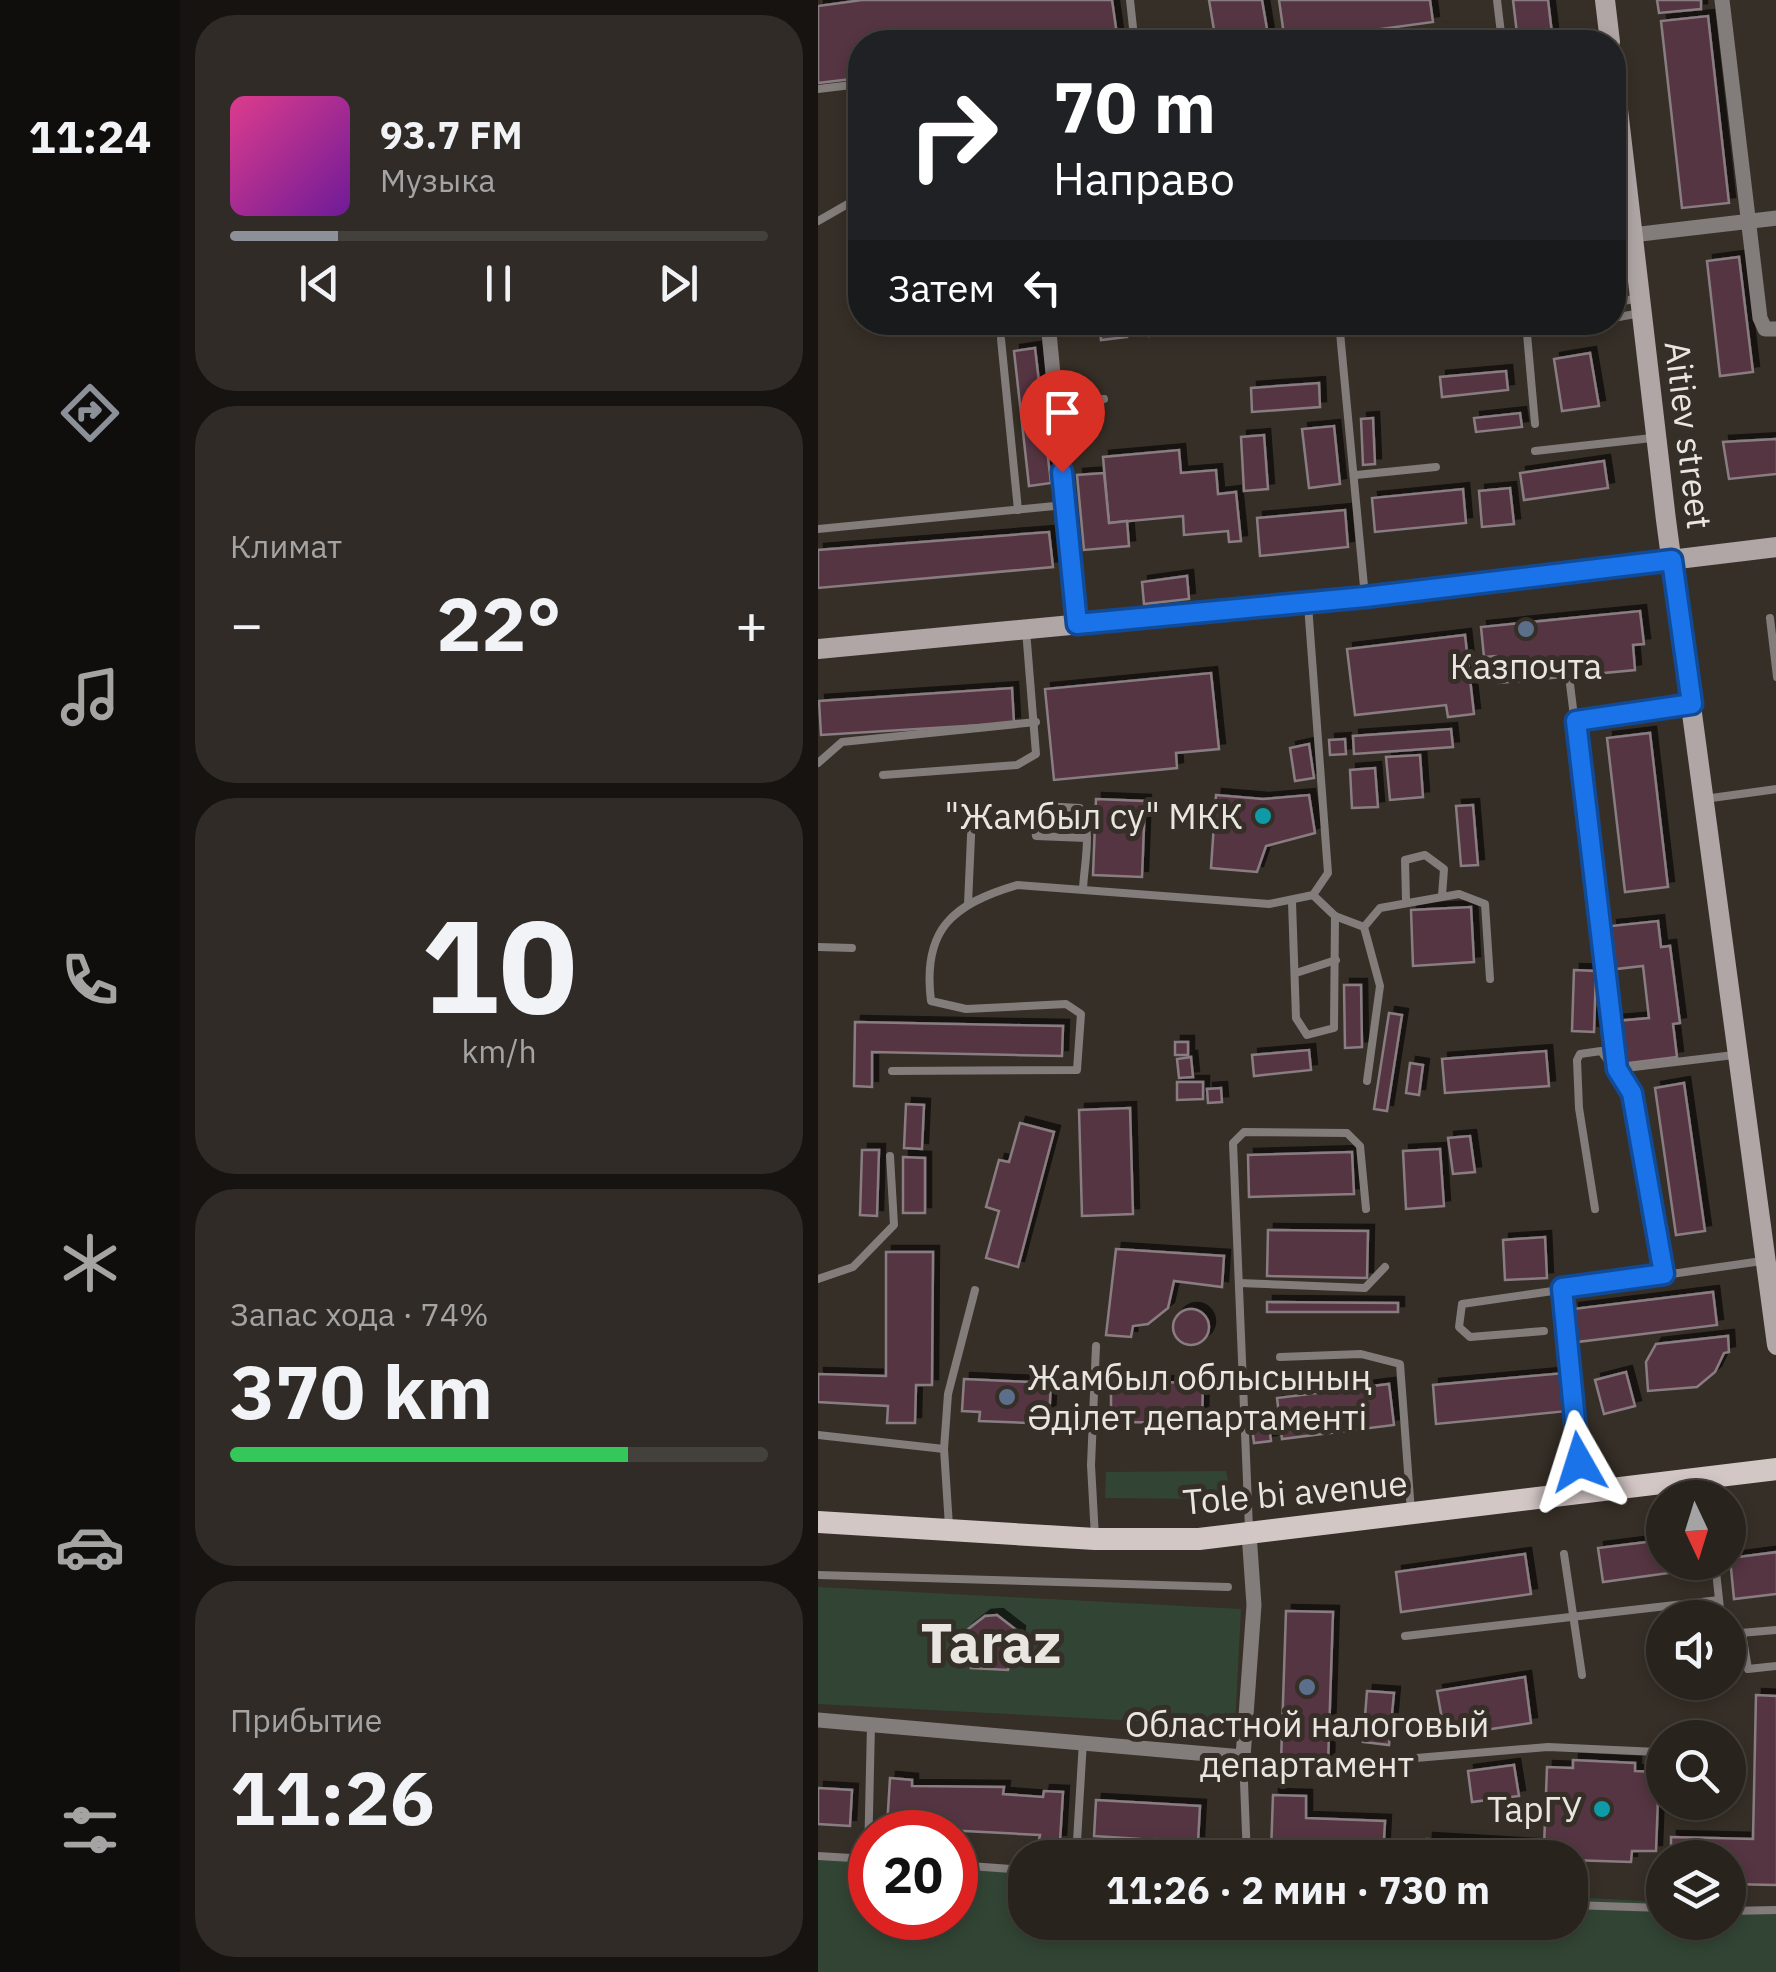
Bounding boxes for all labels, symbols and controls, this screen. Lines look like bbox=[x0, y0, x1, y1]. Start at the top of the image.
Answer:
text: 70 m bbox=[1053, 61, 1216, 152]
icon: right bbox=[888, 70, 1018, 200]
text: 11:24 bbox=[29, 107, 151, 165]
text: 93.7 FM bbox=[380, 110, 523, 159]
text: Направо bbox=[1053, 149, 1235, 207]
text: Музыка bbox=[380, 159, 496, 201]
icon: previous bbox=[292, 256, 347, 311]
icon: pause bbox=[471, 256, 526, 311]
icon: next bbox=[651, 256, 706, 311]
icon: left bbox=[1015, 260, 1070, 315]
text: Затем bbox=[888, 263, 995, 312]
street label: Aitiev street bbox=[1655, 338, 1723, 532]
pin bbox=[1020, 370, 1105, 473]
icon: directions bbox=[55, 378, 125, 448]
icon: arrive bbox=[1035, 385, 1090, 440]
text: Климат bbox=[230, 525, 342, 567]
text: 22° bbox=[436, 574, 562, 672]
text: − bbox=[230, 588, 263, 659]
text: + bbox=[735, 588, 768, 659]
marker: Казпочта bbox=[1515, 618, 1537, 640]
place label: Казпочта bbox=[1450, 643, 1602, 689]
icon: music bbox=[55, 662, 125, 732]
place label: "Жамбыл су" МКК bbox=[944, 793, 1243, 839]
marker: "Жамбыл су" МКК bbox=[1252, 805, 1274, 827]
text: 10 bbox=[421, 880, 577, 1049]
icon: phone bbox=[55, 945, 125, 1015]
text: km/h bbox=[461, 1030, 537, 1072]
icon: climate bbox=[55, 1228, 125, 1298]
text: Запас хода · 74% bbox=[230, 1293, 489, 1335]
text: 370 km bbox=[230, 1342, 493, 1440]
place label: Жамбыл облысының Әділет департаменті bbox=[1027, 1354, 1372, 1440]
marker: Жамбыл облысының Әділет департаменті bbox=[996, 1386, 1018, 1408]
position arrow bbox=[1527, 1410, 1631, 1514]
street label: Tole bi avenue bbox=[1181, 1459, 1409, 1525]
north arrow bbox=[1646, 1480, 1746, 1580]
map controls bbox=[1646, 1480, 1746, 1940]
icon: car bbox=[55, 1512, 125, 1582]
button: sound bbox=[1646, 1600, 1746, 1700]
district label: Taraz bbox=[921, 1607, 1061, 1678]
marker: Областной налоговый департамент bbox=[1296, 1676, 1318, 1698]
text: Прибытие bbox=[230, 1699, 382, 1741]
place label: Областной налоговый департамент bbox=[1125, 1701, 1489, 1787]
button: search bbox=[1646, 1720, 1746, 1820]
text: 11:26 bbox=[230, 1748, 435, 1846]
place label: ТарГУ bbox=[1487, 1786, 1582, 1832]
icon: filters bbox=[55, 1795, 125, 1865]
marker: ТарГУ bbox=[1591, 1798, 1613, 1820]
speed limit sign: 20 bbox=[848, 1810, 978, 1940]
button: layers bbox=[1646, 1840, 1746, 1940]
text: 11:26 · 2 мин · 730 m bbox=[1106, 1865, 1490, 1914]

